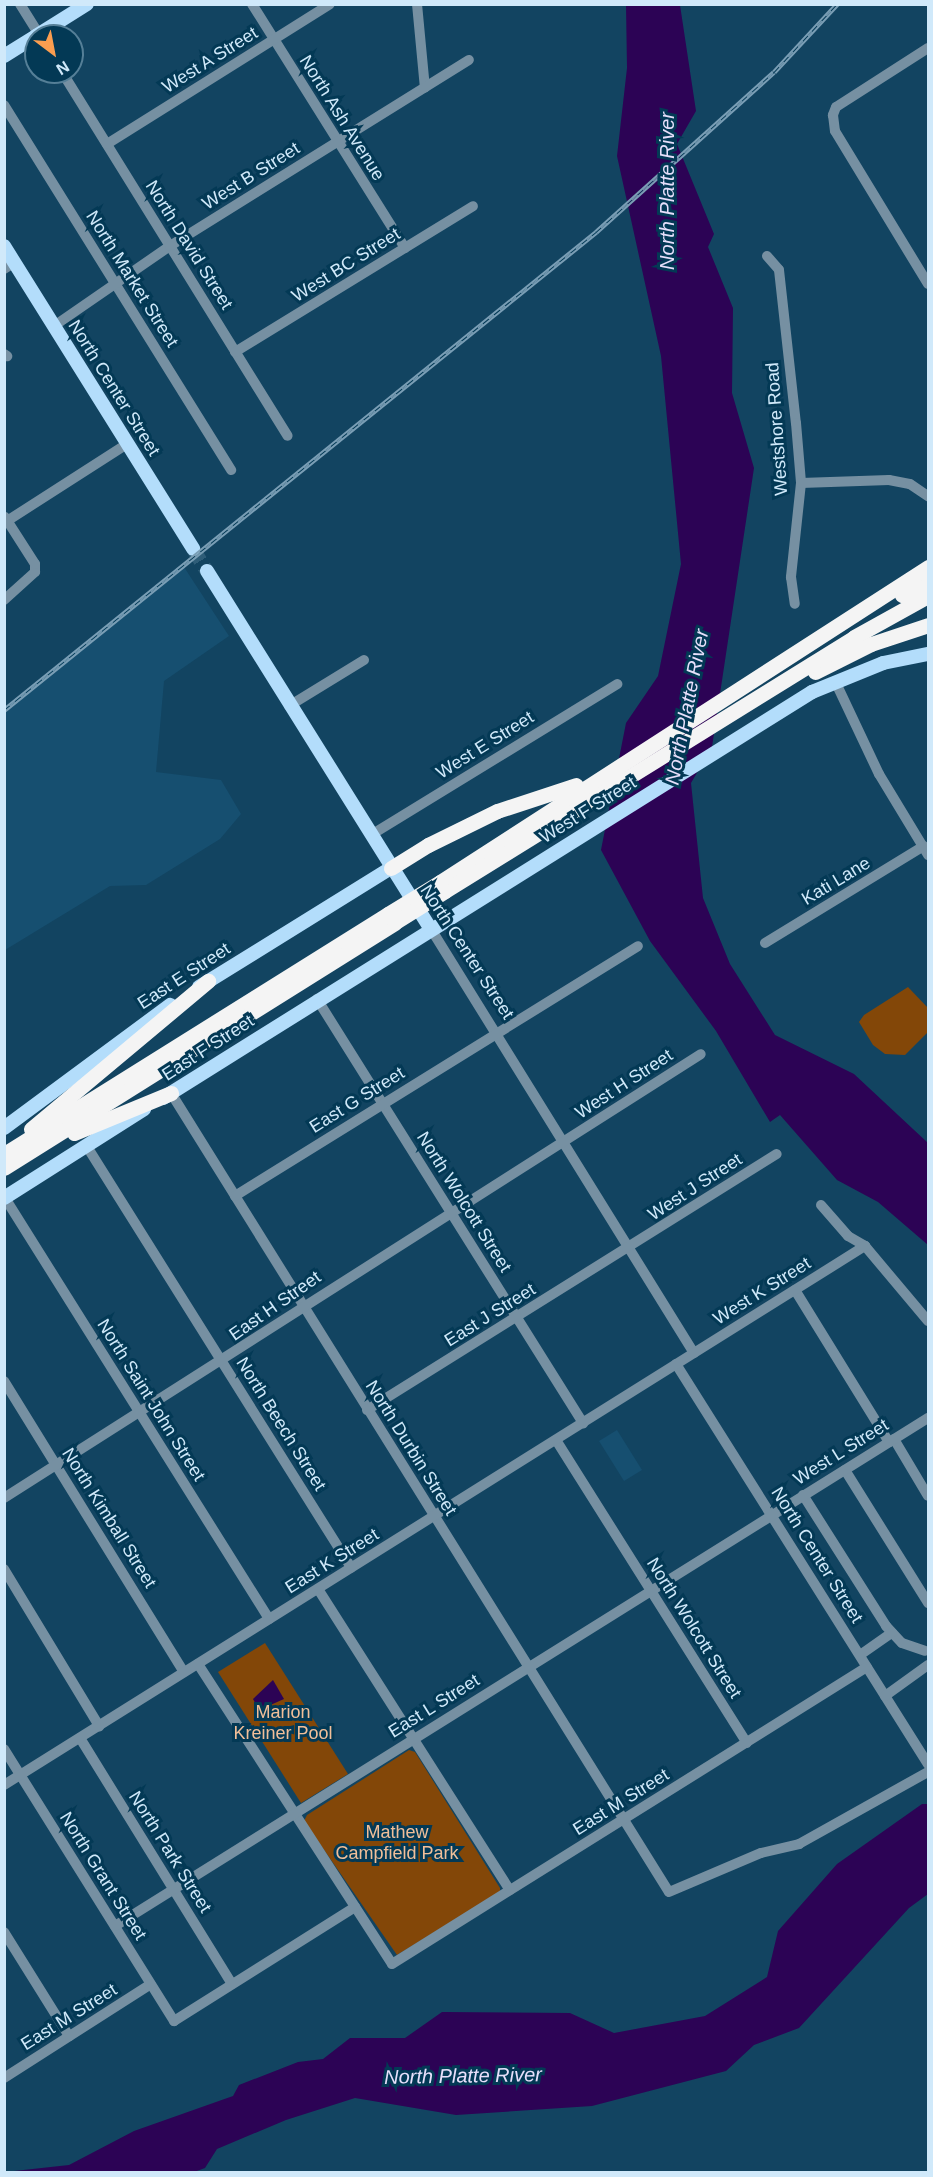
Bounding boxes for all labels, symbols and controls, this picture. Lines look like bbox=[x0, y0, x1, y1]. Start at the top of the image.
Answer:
street label: West A Street bbox=[157, 22, 263, 98]
north arrow bbox=[24, 24, 84, 84]
street label: North Ash Avenue bbox=[294, 50, 390, 186]
text: N bbox=[53, 58, 72, 78]
water label: North Platte River bbox=[655, 112, 679, 270]
street label: West B Street bbox=[198, 138, 304, 214]
street label: North David Street bbox=[141, 176, 237, 314]
street label: North Market Street bbox=[81, 207, 183, 351]
street label: West BC Street bbox=[288, 223, 404, 307]
street label: North Center Street bbox=[63, 316, 165, 460]
street label: Westshore Road bbox=[762, 362, 792, 496]
water label: North Platte River bbox=[660, 627, 714, 787]
street label: West E Street bbox=[432, 707, 538, 783]
street label: West F Street bbox=[536, 772, 640, 848]
street label: Kati Lane bbox=[798, 852, 874, 910]
street label: North Center Street bbox=[415, 881, 519, 1023]
street label: East E Street bbox=[134, 938, 234, 1014]
street label: East F Street bbox=[158, 1010, 258, 1086]
street label: West H Street bbox=[571, 1045, 677, 1123]
street label: East G Street bbox=[305, 1062, 409, 1138]
street label: North Wolcott Street bbox=[412, 1128, 516, 1276]
street label: West J Street bbox=[644, 1149, 746, 1225]
street label: West K Street bbox=[709, 1253, 815, 1329]
street label: East H Street bbox=[225, 1266, 325, 1346]
street label: East J Street bbox=[441, 1279, 539, 1351]
street label: North Saint John Street bbox=[92, 1315, 210, 1485]
street label: North Beech Street bbox=[231, 1353, 331, 1495]
street label: North Durbin Street bbox=[361, 1377, 461, 1519]
street label: West L Street bbox=[789, 1414, 893, 1490]
street label: North Kimball Street bbox=[57, 1444, 161, 1592]
street label: North Center Street bbox=[766, 1483, 868, 1627]
street label: East K Street bbox=[281, 1524, 383, 1598]
street label: North Wolcott Street bbox=[642, 1554, 746, 1702]
street label: East L Street bbox=[384, 1669, 484, 1743]
park label: Marion Kreiner Pool bbox=[233, 1702, 333, 1744]
street label: East M Street bbox=[569, 1764, 673, 1840]
street label: North Park Street bbox=[124, 1787, 216, 1917]
street label: North Grant Street bbox=[55, 1808, 151, 1944]
park label: Mathew Campfield Park bbox=[335, 1822, 459, 1864]
street label: East M Street bbox=[17, 1979, 121, 2055]
water label: North Platte River bbox=[384, 2063, 542, 2089]

